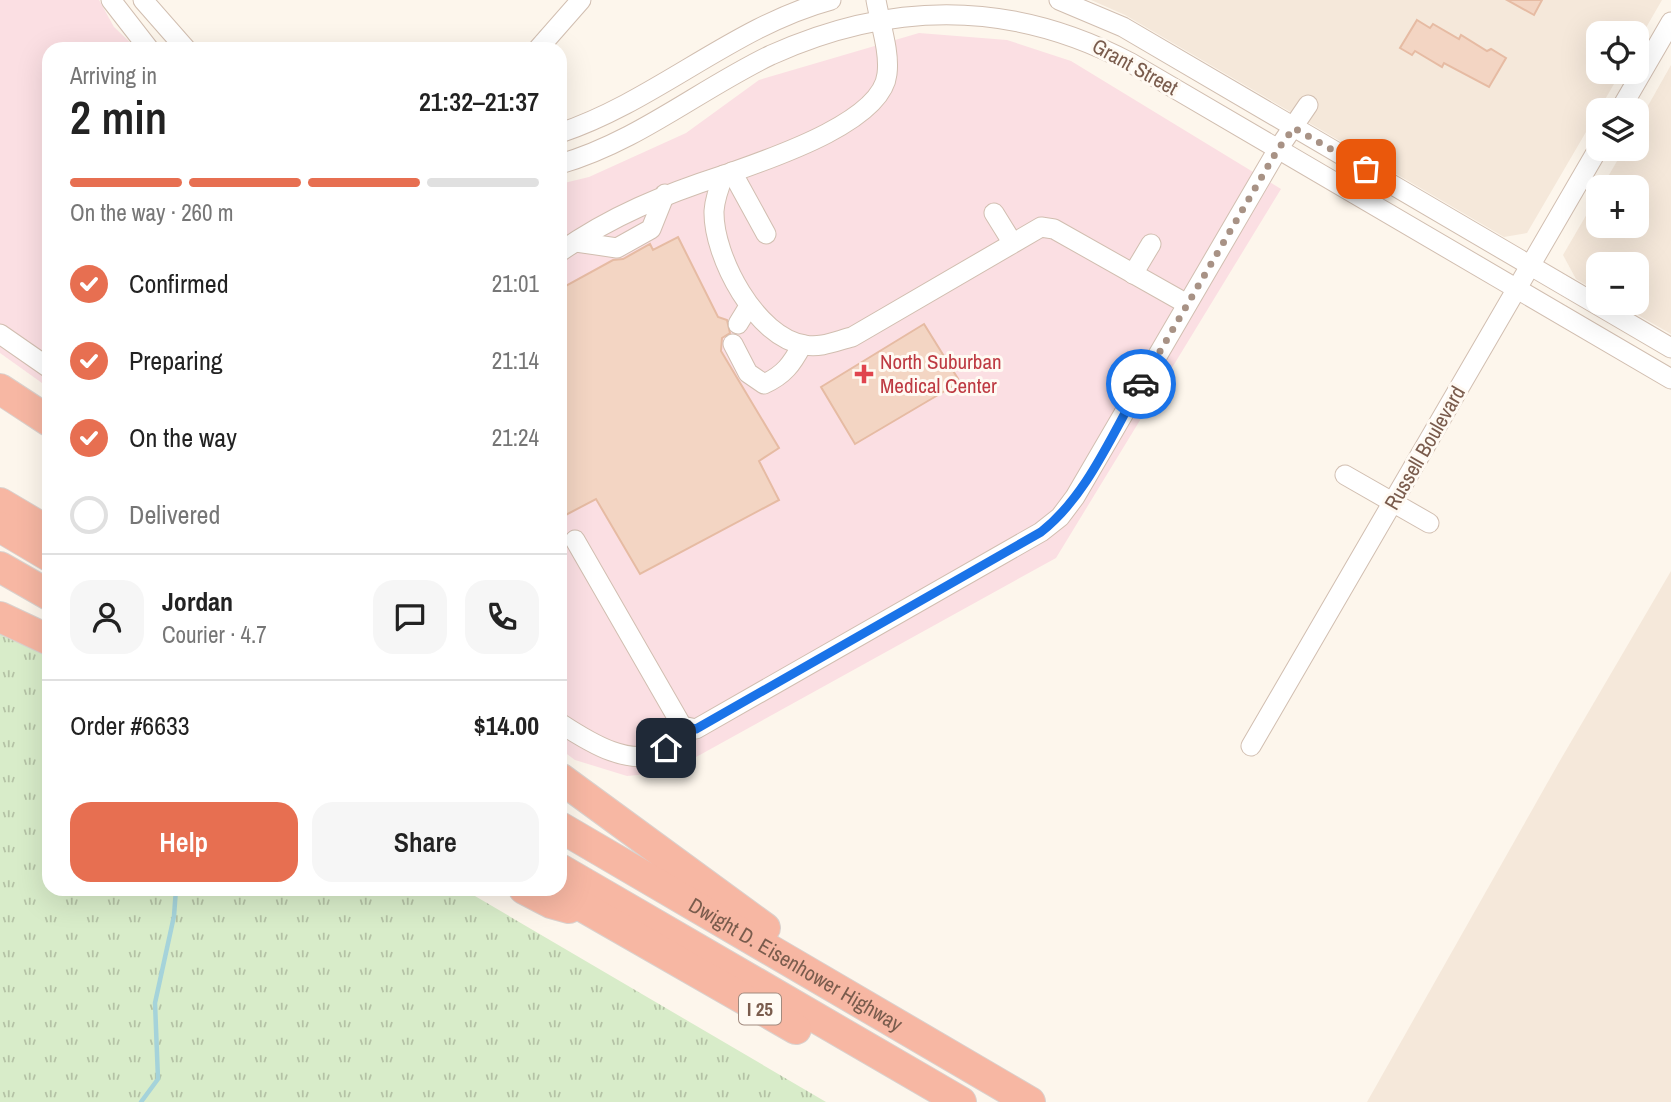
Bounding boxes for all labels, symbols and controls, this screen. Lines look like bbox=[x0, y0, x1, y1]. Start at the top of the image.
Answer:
map controls bbox=[1586, 21, 1649, 315]
button: locate bbox=[1586, 21, 1649, 84]
street label: Grant Street bbox=[1087, 31, 1183, 102]
text: Arriving in bbox=[70, 60, 157, 91]
text: 21:32–21:37 bbox=[419, 84, 539, 119]
text: 2 min bbox=[70, 86, 167, 148]
button: layers bbox=[1586, 98, 1649, 161]
pin bbox=[1336, 139, 1396, 199]
icon: bag bbox=[1347, 150, 1385, 188]
button: + bbox=[1586, 175, 1649, 238]
text: On the way · 260 m bbox=[70, 197, 234, 228]
button: − bbox=[1586, 252, 1649, 315]
icon: check bbox=[70, 265, 108, 303]
text: Confirmed bbox=[129, 266, 229, 301]
text: 21:01 bbox=[492, 268, 539, 299]
icon: check bbox=[70, 342, 108, 380]
text: Preparing bbox=[129, 343, 223, 378]
text: 21:14 bbox=[492, 345, 539, 376]
place label: North Suburban Medical Center bbox=[880, 347, 1002, 400]
courier bbox=[1106, 349, 1176, 419]
marker: North Suburban Medical Center bbox=[854, 364, 874, 384]
icon: car bbox=[1122, 365, 1160, 403]
street label: Russell Boulevard bbox=[1377, 380, 1472, 515]
icon: check bbox=[70, 419, 108, 457]
text: On the way bbox=[129, 420, 237, 455]
text: 21:24 bbox=[492, 422, 539, 453]
text: Delivered bbox=[129, 497, 220, 532]
button: person bbox=[70, 580, 144, 654]
button: chat bbox=[373, 580, 447, 654]
button: phone bbox=[465, 580, 539, 654]
text: Jordan bbox=[162, 584, 233, 619]
text: Courier · 4.7 bbox=[162, 619, 267, 650]
text: Order #6633 bbox=[70, 708, 190, 743]
text: $14.00 bbox=[474, 708, 539, 743]
pin bbox=[636, 718, 696, 778]
icon: home bbox=[647, 729, 685, 767]
button: Help bbox=[70, 802, 298, 882]
button: Share bbox=[312, 802, 539, 882]
street label: Dwight D. Eisenhower Highway bbox=[684, 890, 909, 1039]
road number: I 25 bbox=[739, 993, 781, 1024]

